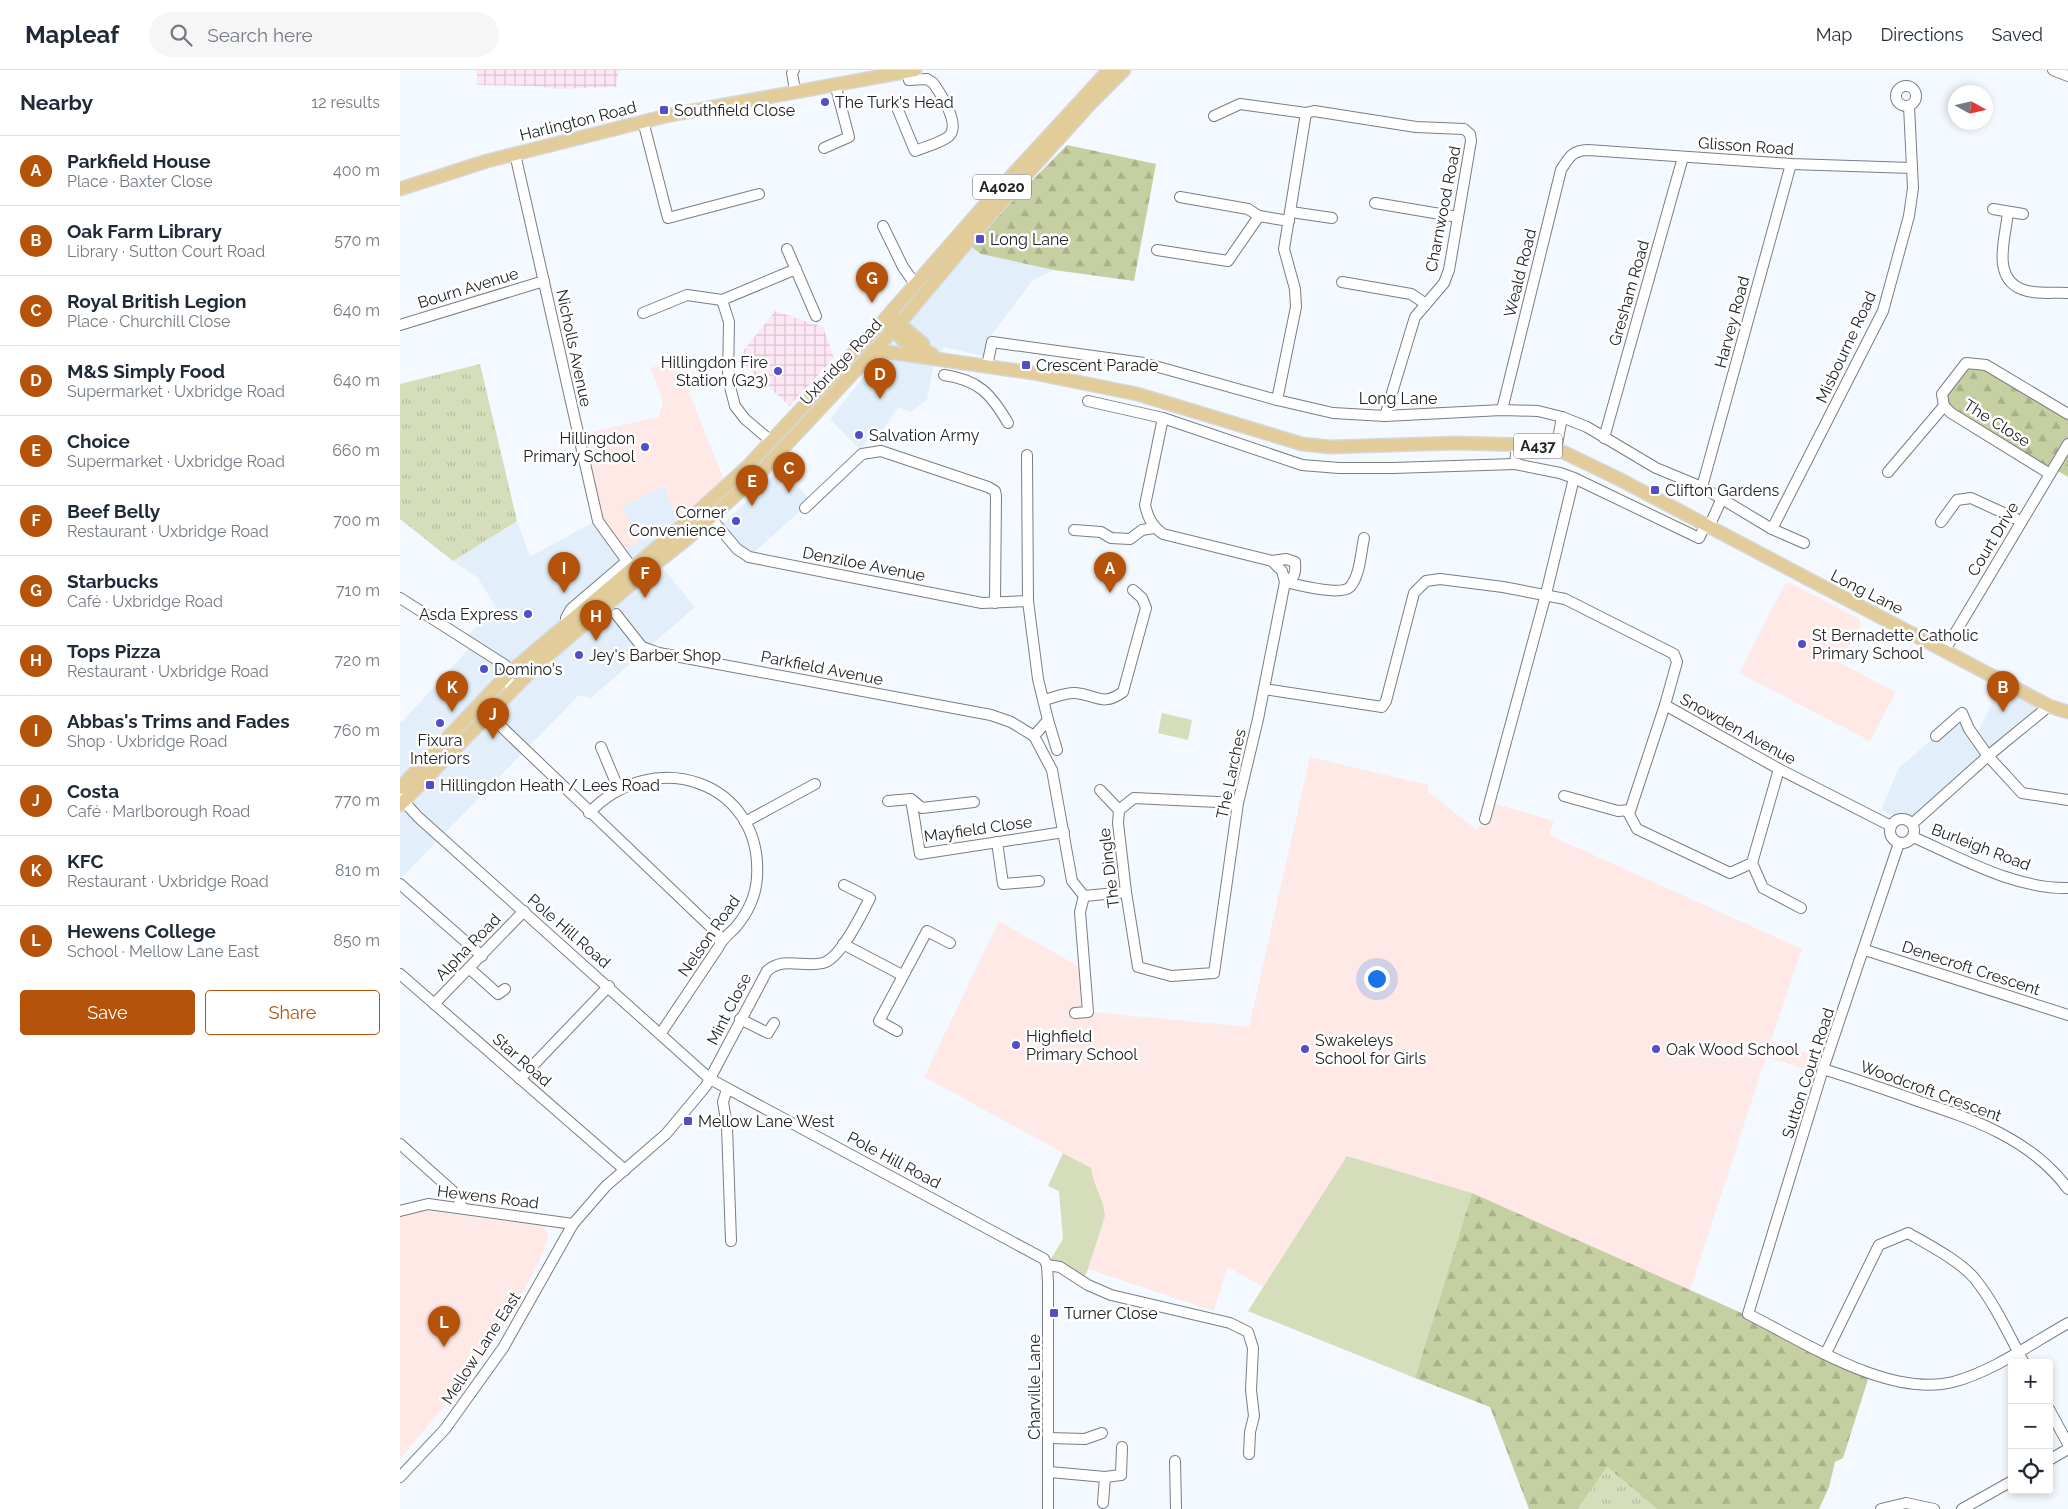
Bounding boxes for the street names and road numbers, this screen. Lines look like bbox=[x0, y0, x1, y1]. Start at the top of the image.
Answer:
street label: Harlington Road bbox=[518, 97, 638, 145]
street label: Glisson Road bbox=[1697, 133, 1795, 159]
street label: Charnwood Road bbox=[1421, 144, 1465, 274]
road number: A4020 bbox=[973, 174, 1031, 200]
street label: Weald Road bbox=[1500, 227, 1540, 319]
street label: Gresham Road bbox=[1605, 238, 1653, 348]
street label: Bourn Avenue bbox=[415, 264, 521, 312]
street label: Harvey Road bbox=[1711, 274, 1753, 370]
street label: Nicholls Avenue bbox=[552, 288, 596, 408]
street label: Misbourne Road bbox=[1812, 288, 1880, 406]
street label: Uxbridge Road bbox=[796, 315, 886, 409]
street label: Long Lane bbox=[1359, 389, 1437, 408]
street label: The Close bbox=[1960, 395, 2034, 451]
road number: A437 bbox=[1514, 434, 1562, 458]
street label: Court Drive bbox=[1963, 498, 2023, 580]
street label: Denziloe Avenue bbox=[801, 543, 927, 585]
street label: Long Lane bbox=[1828, 566, 1906, 618]
street label: Parkfield Avenue bbox=[759, 647, 885, 689]
street label: Snowden Avenue bbox=[1677, 689, 1799, 769]
street label: The Larches bbox=[1212, 727, 1250, 821]
street label: Mayfield Close bbox=[923, 812, 1033, 846]
street label: Burleigh Road bbox=[1929, 819, 2033, 875]
street label: The Dingle bbox=[1095, 827, 1123, 909]
street label: Pole Hill Road bbox=[524, 890, 614, 972]
street label: Nelson Road bbox=[674, 892, 744, 980]
street label: Alpha Road bbox=[431, 910, 505, 984]
street label: Denecroft Crescent bbox=[1900, 937, 2043, 999]
street label: Mint Close bbox=[703, 970, 755, 1048]
street label: Sutton Court Road bbox=[1778, 1005, 1838, 1141]
street label: Star Road bbox=[489, 1029, 555, 1091]
street label: Woodcroft Crescent bbox=[1858, 1057, 2005, 1126]
street label: Pole Hill Road bbox=[844, 1127, 944, 1193]
street label: Hewens Road bbox=[436, 1181, 540, 1213]
street label: Mellow Lane East bbox=[437, 1288, 525, 1408]
street label: Charville Lane bbox=[1025, 1334, 1044, 1440]

